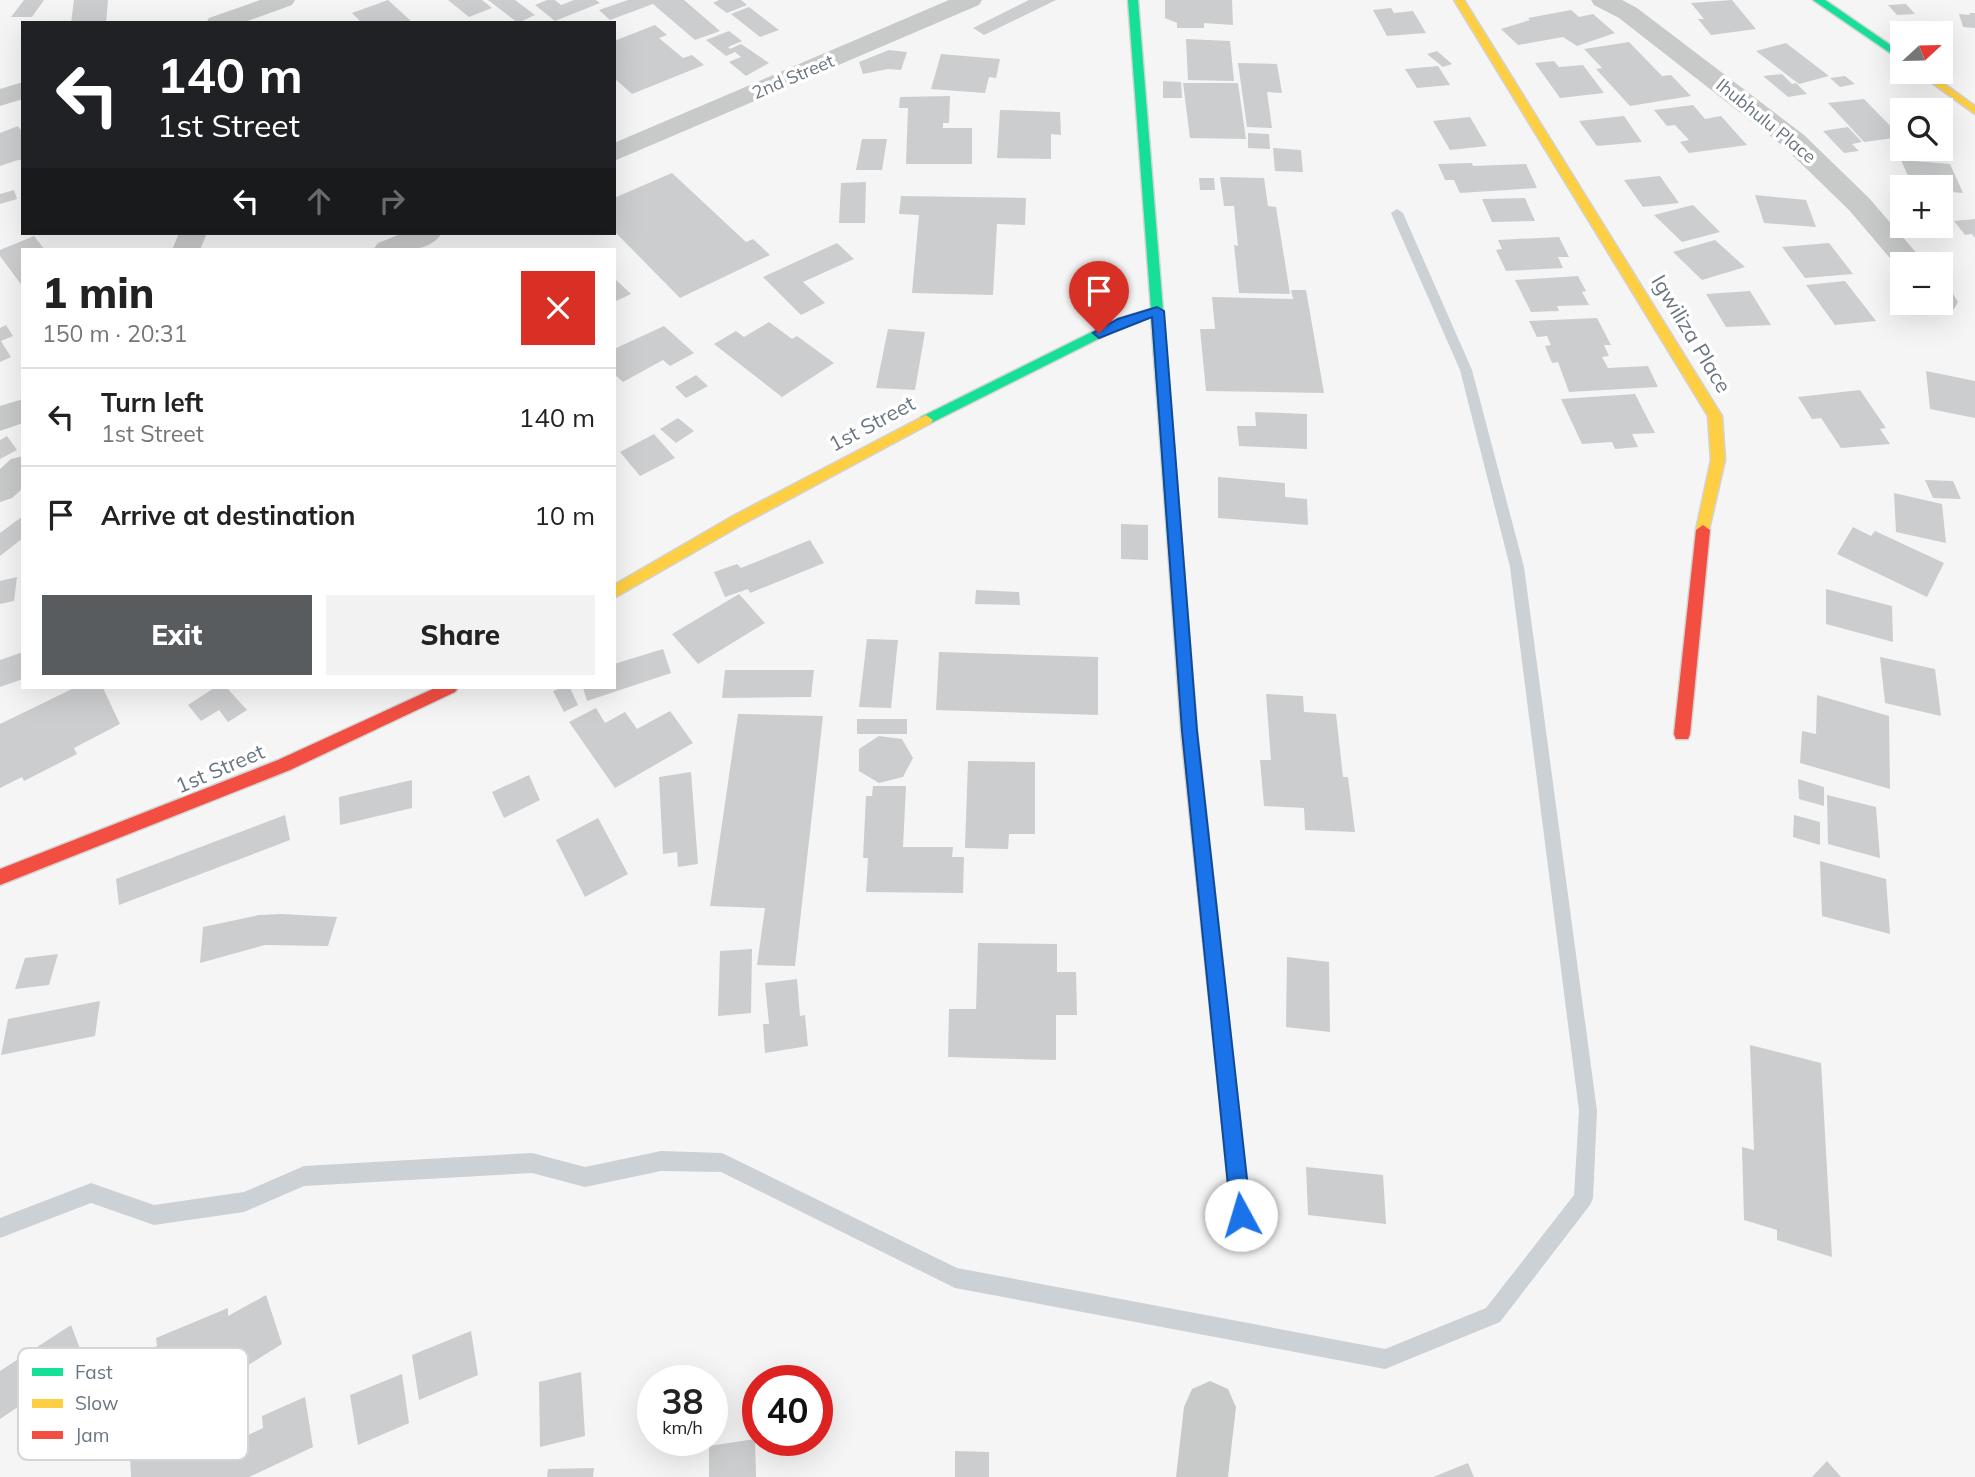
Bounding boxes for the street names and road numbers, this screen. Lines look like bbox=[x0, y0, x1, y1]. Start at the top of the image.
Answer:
street label: 2nd Street bbox=[748, 49, 837, 104]
street label: Ihubhulu Place bbox=[1712, 73, 1821, 168]
street label: Igwiliza Place bbox=[1646, 270, 1737, 397]
street label: 1st Street bbox=[824, 390, 919, 457]
street label: 1st Street bbox=[171, 738, 268, 798]

